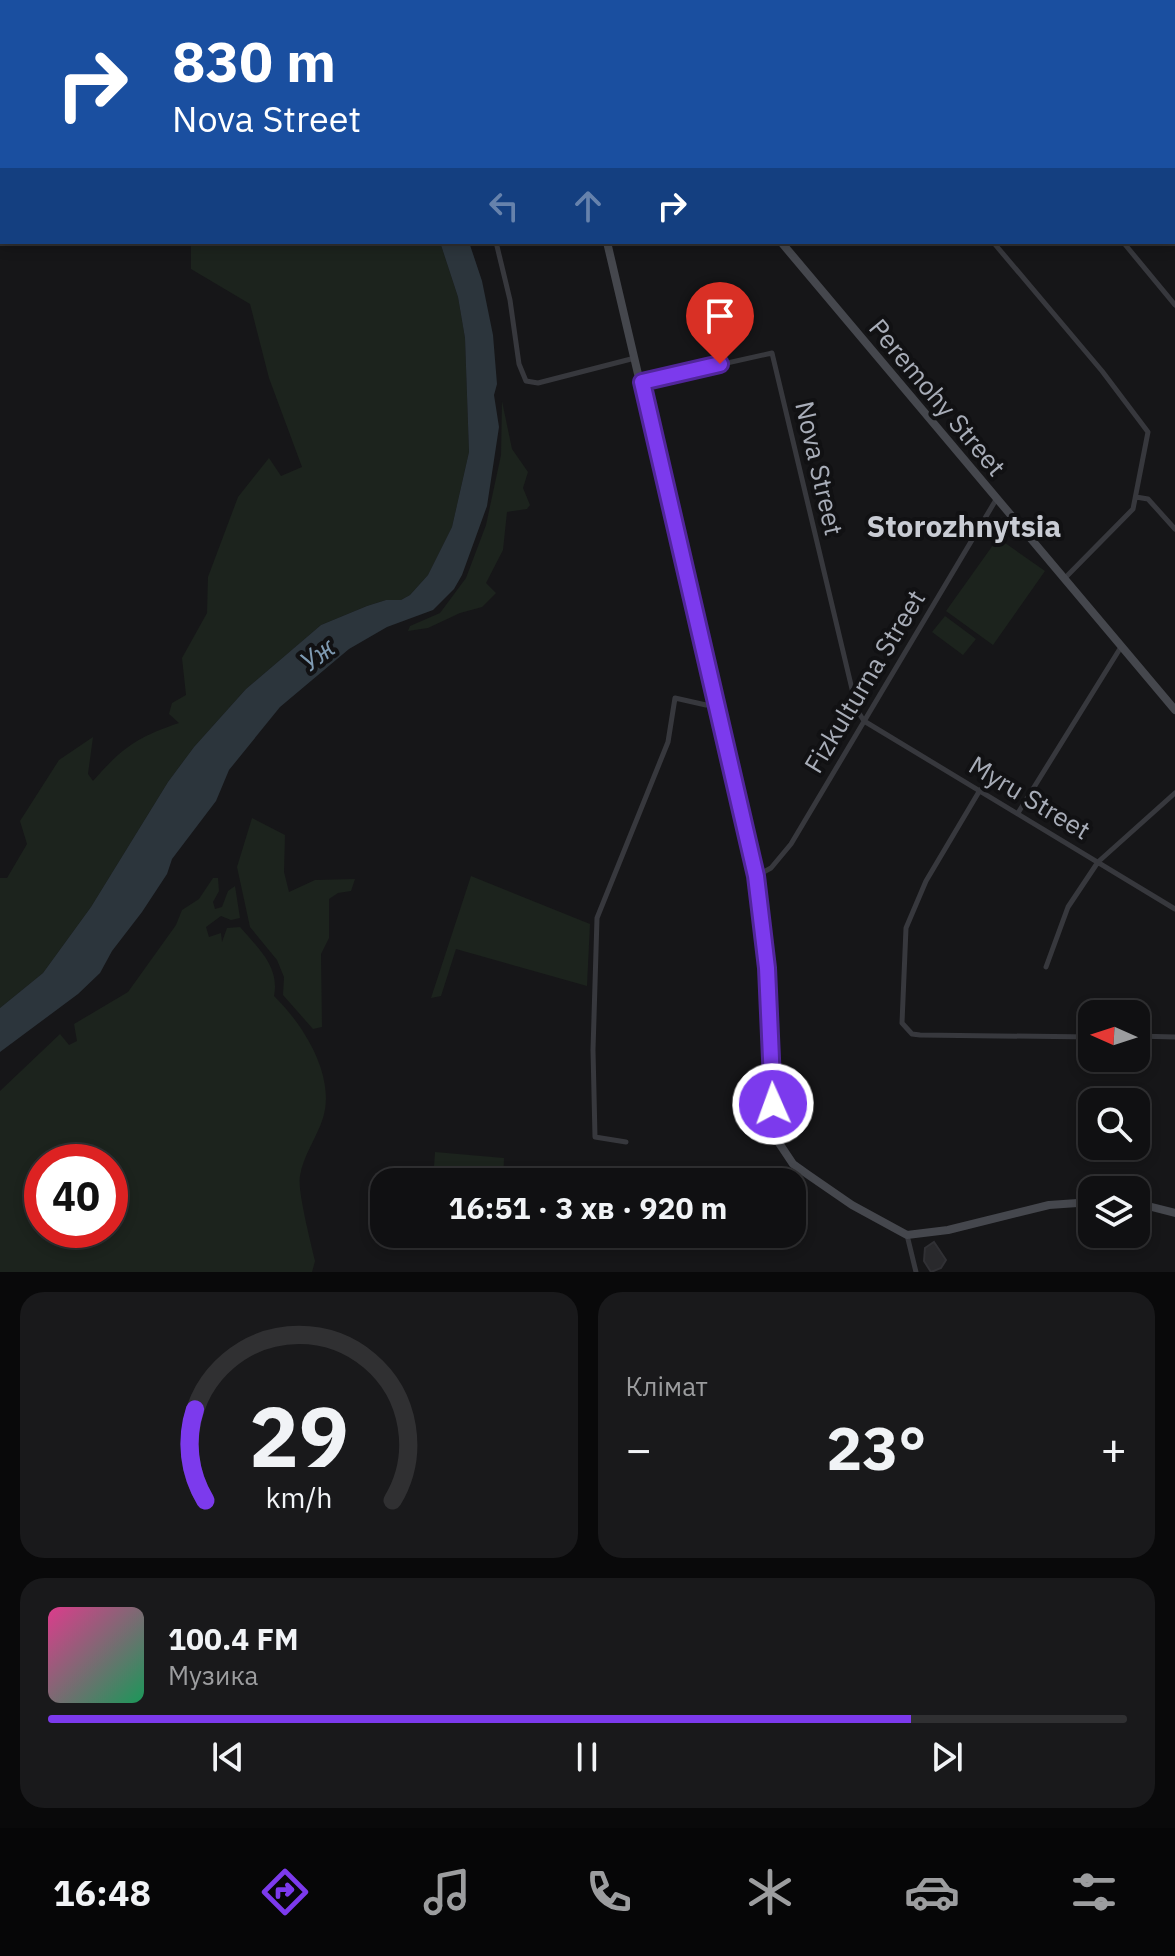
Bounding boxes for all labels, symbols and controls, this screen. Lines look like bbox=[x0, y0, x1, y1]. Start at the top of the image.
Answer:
text: 830 m bbox=[172, 25, 336, 97]
icon: right bbox=[40, 32, 144, 136]
text: Nova Street bbox=[172, 95, 361, 142]
icon: left bbox=[482, 184, 526, 228]
icon: ahead bbox=[566, 184, 610, 228]
icon: right bbox=[650, 184, 694, 228]
pin bbox=[686, 282, 754, 364]
icon: arrive bbox=[698, 294, 742, 338]
street label: Peremohy Street bbox=[862, 311, 1014, 483]
street label: Nova Street bbox=[788, 398, 852, 538]
district label: Storozhnytsia bbox=[867, 506, 1061, 545]
street label: Fizkulturna Street bbox=[796, 583, 932, 779]
water label: Уж bbox=[292, 628, 343, 680]
street label: Myru Street bbox=[963, 747, 1097, 847]
north arrow bbox=[1078, 1000, 1150, 1072]
map controls bbox=[1078, 1000, 1150, 1248]
position arrow bbox=[731, 1062, 815, 1146]
button: search bbox=[1078, 1088, 1150, 1160]
speed limit sign: 40 bbox=[24, 1144, 128, 1248]
button: layers bbox=[1078, 1176, 1150, 1248]
text: 16:51 · 3 хв · 920 m bbox=[449, 1188, 727, 1227]
text: Клімат bbox=[626, 1369, 708, 1403]
text: 29 bbox=[249, 1382, 349, 1490]
text: 23° bbox=[826, 1408, 926, 1487]
text: − bbox=[626, 1420, 652, 1477]
text: + bbox=[1101, 1420, 1127, 1477]
text: km/h bbox=[265, 1479, 332, 1516]
text: 100.4 FM bbox=[168, 1619, 299, 1658]
text: Музика bbox=[168, 1658, 258, 1692]
icon: previous bbox=[206, 1735, 250, 1779]
icon: pause bbox=[565, 1735, 609, 1779]
icon: next bbox=[925, 1735, 969, 1779]
icon: directions bbox=[257, 1864, 313, 1920]
icon: music bbox=[419, 1864, 475, 1920]
icon: phone bbox=[581, 1864, 637, 1920]
icon: climate bbox=[742, 1864, 798, 1920]
icon: car bbox=[904, 1864, 960, 1920]
icon: filters bbox=[1066, 1864, 1122, 1920]
text: 16:48 bbox=[53, 1869, 151, 1916]

